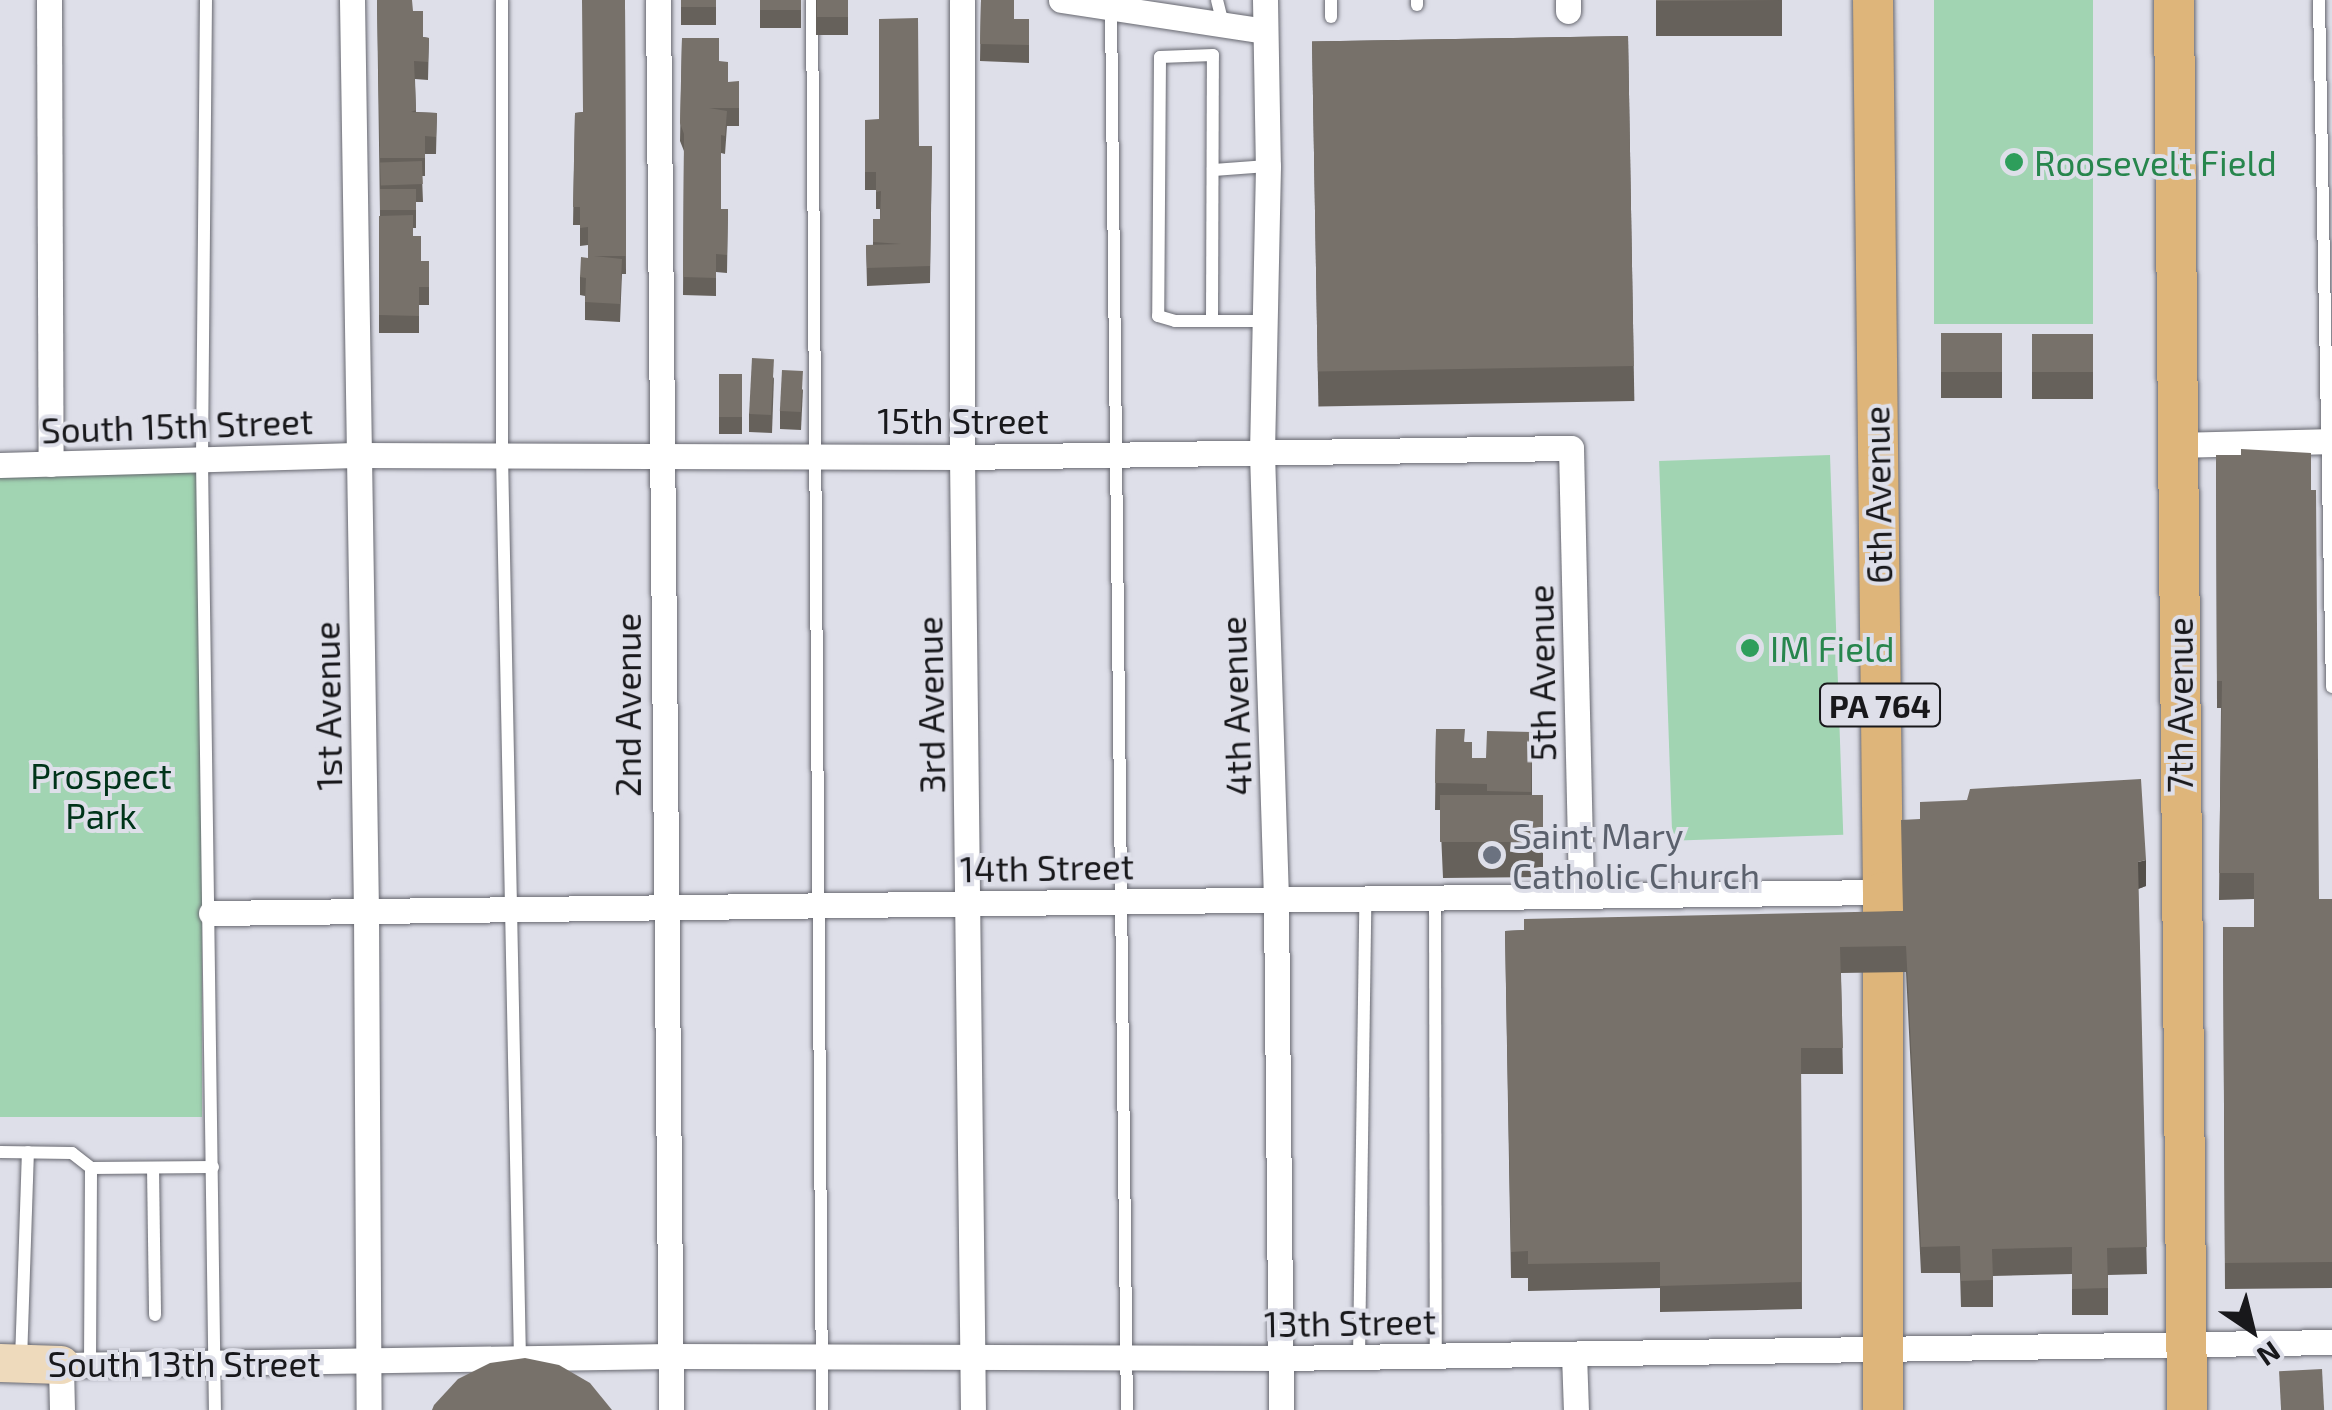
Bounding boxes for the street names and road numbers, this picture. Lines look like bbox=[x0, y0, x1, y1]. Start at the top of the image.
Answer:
street label: South 15th Street bbox=[40, 399, 314, 451]
street label: 15th Street bbox=[877, 399, 1049, 441]
street label: 6th Avenue bbox=[1854, 405, 1900, 585]
street label: 5th Avenue bbox=[1518, 584, 1564, 762]
street label: 2nd Avenue bbox=[606, 612, 648, 798]
street label: 4th Avenue bbox=[1211, 615, 1259, 797]
street label: 3rd Avenue bbox=[907, 616, 953, 794]
street label: 7th Avenue bbox=[2158, 617, 2200, 793]
street label: 1st Avenue bbox=[305, 621, 349, 791]
road number: PA 764 bbox=[1818, 678, 1942, 732]
street label: 14th Street bbox=[960, 844, 1134, 890]
street label: 13th Street bbox=[1264, 1300, 1436, 1344]
street label: South 13th Street bbox=[47, 1342, 321, 1384]

